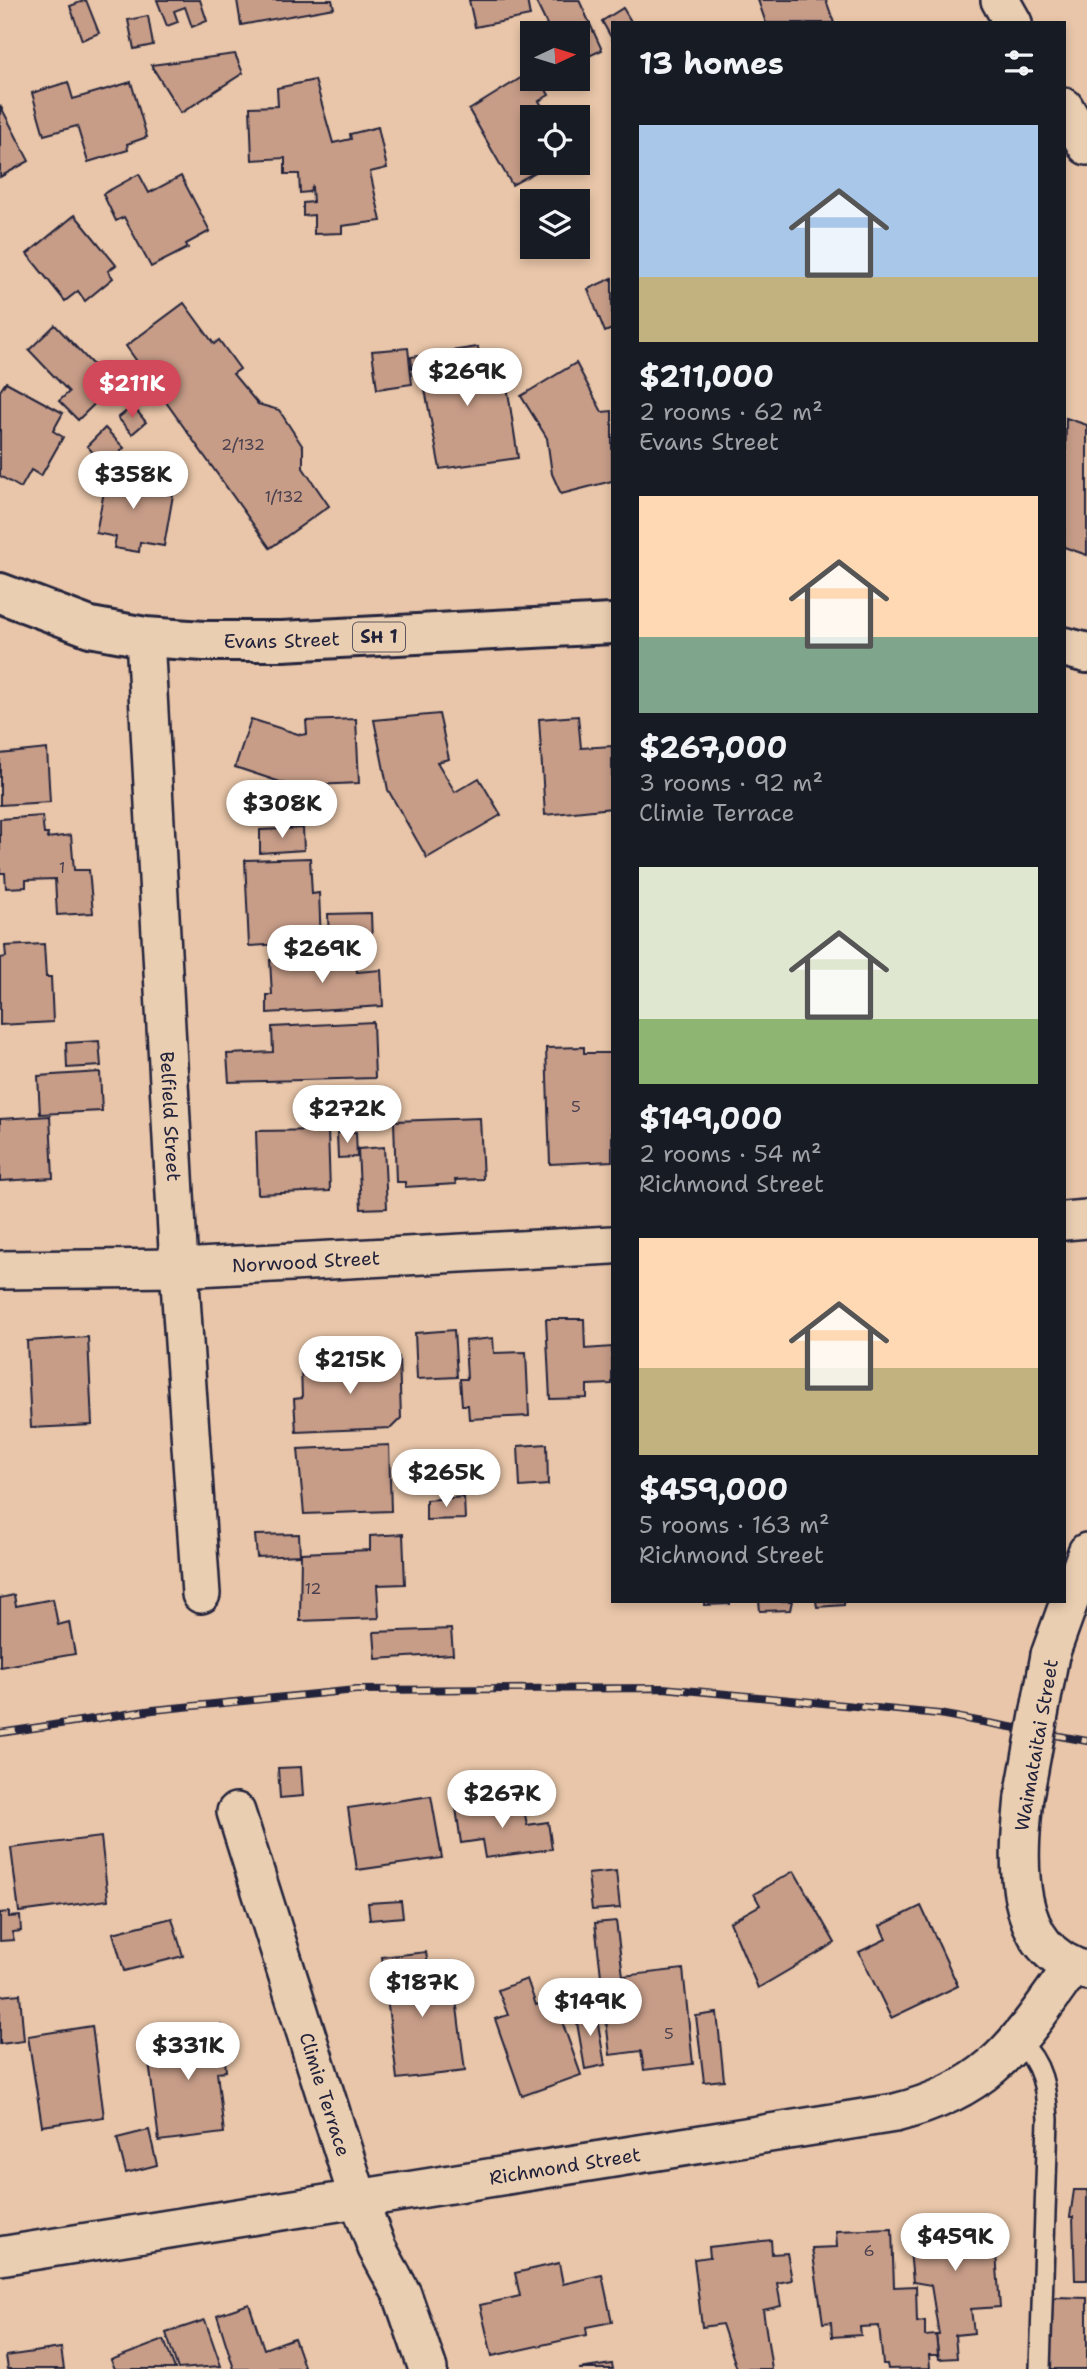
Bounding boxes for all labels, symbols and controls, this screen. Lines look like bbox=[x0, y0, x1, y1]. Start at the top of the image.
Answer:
north arrow bbox=[520, 21, 590, 91]
map controls bbox=[520, 21, 590, 259]
text: 13 homes bbox=[639, 43, 784, 84]
icon: filters bbox=[1000, 44, 1038, 82]
button: locate bbox=[520, 105, 590, 175]
icon: home bbox=[776, 170, 902, 296]
button: layers bbox=[520, 189, 590, 259]
pin: $269K bbox=[418, 348, 516, 408]
text: $269K bbox=[428, 356, 506, 386]
text: $211,000 bbox=[639, 356, 774, 397]
pin: $211K bbox=[83, 360, 181, 420]
text: $211K bbox=[99, 368, 165, 398]
text: 2 rooms · 62 m² bbox=[639, 397, 823, 427]
text: Evans Street bbox=[639, 427, 779, 457]
house number: 2/132 bbox=[221, 434, 265, 455]
pin: $358K bbox=[84, 452, 182, 511]
text: $358K bbox=[94, 459, 172, 489]
house number: 1/132 bbox=[264, 486, 304, 507]
icon: home bbox=[776, 541, 902, 667]
road number: SH 1 bbox=[353, 622, 405, 652]
street label: Evans Street bbox=[224, 626, 340, 654]
text: $267,000 bbox=[639, 727, 787, 768]
text: 3 rooms · 92 m² bbox=[639, 768, 823, 798]
pin: $308K bbox=[233, 780, 331, 840]
text: $308K bbox=[242, 788, 322, 818]
text: Climie Terrace bbox=[639, 798, 795, 828]
house number: 1 bbox=[59, 857, 65, 878]
icon: home bbox=[776, 912, 902, 1038]
pin: $269K bbox=[273, 926, 371, 985]
text: $269K bbox=[283, 933, 361, 963]
street label: Belfield Street bbox=[154, 1051, 186, 1182]
pin: $272K bbox=[298, 1086, 396, 1145]
text: $272K bbox=[309, 1093, 385, 1123]
house number: 5 bbox=[571, 1096, 581, 1117]
text: $149,000 bbox=[639, 1098, 782, 1139]
text: 2 rooms · 54 m² bbox=[639, 1139, 822, 1169]
text: Richmond Street bbox=[639, 1169, 824, 1199]
street label: Norwood Street bbox=[231, 1245, 381, 1278]
icon: home bbox=[776, 1283, 902, 1409]
pin: $215K bbox=[301, 1336, 399, 1396]
text: $215K bbox=[315, 1344, 385, 1374]
pin: $265K bbox=[397, 1450, 495, 1509]
text: $265K bbox=[408, 1457, 484, 1487]
text: $459,000 bbox=[639, 1469, 788, 1510]
text: 5 rooms · 163 m² bbox=[639, 1510, 830, 1540]
text: Richmond Street bbox=[639, 1540, 824, 1570]
house number: 12 bbox=[304, 1578, 322, 1599]
street label: Waimataitai Street bbox=[1009, 1657, 1064, 1833]
pin: $267K bbox=[453, 1770, 551, 1830]
text: $267K bbox=[463, 1778, 541, 1808]
pin: $187K bbox=[373, 1960, 471, 2019]
text: $187K bbox=[386, 1967, 458, 1997]
pin: $149K bbox=[541, 1979, 639, 2038]
text: $149K bbox=[554, 1986, 626, 2016]
pin: $331K bbox=[139, 2022, 237, 2082]
house number: 5 bbox=[664, 2023, 674, 2044]
street label: Climie Terrace bbox=[293, 2029, 356, 2159]
text: $331K bbox=[152, 2030, 224, 2060]
street label: Richmond Street bbox=[487, 2142, 642, 2191]
pin: $459K bbox=[906, 2214, 1004, 2273]
text: $459K bbox=[917, 2221, 993, 2251]
house number: 6 bbox=[863, 2240, 875, 2261]

